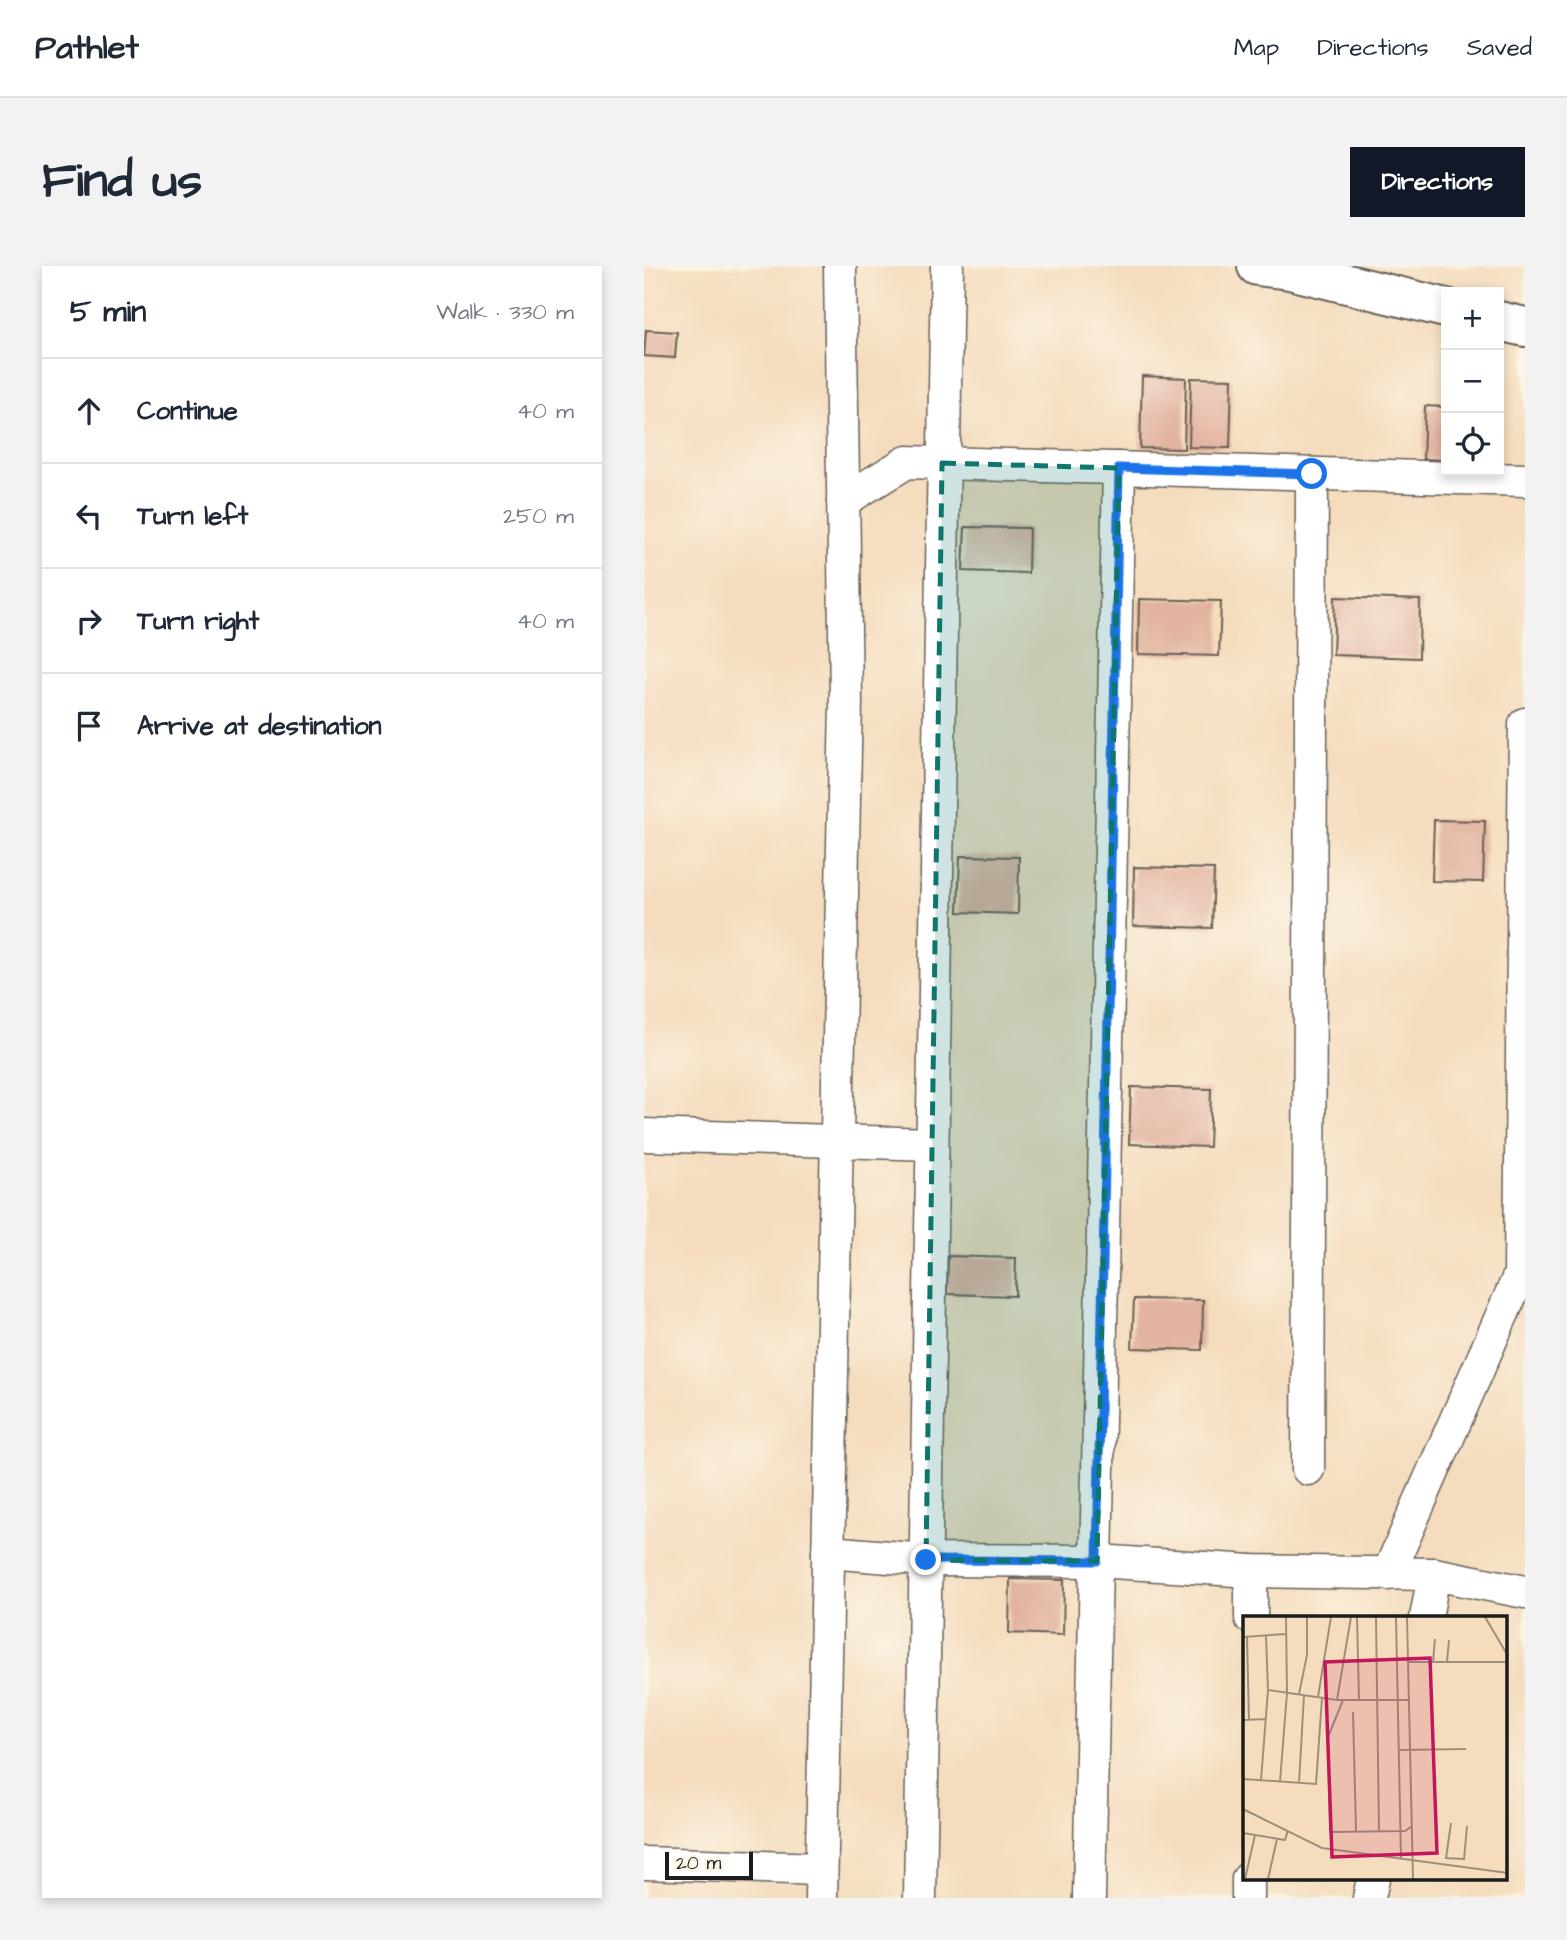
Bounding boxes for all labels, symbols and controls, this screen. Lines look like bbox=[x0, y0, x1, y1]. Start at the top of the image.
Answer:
text: Pathlet bbox=[35, 25, 139, 71]
text: Map bbox=[1234, 31, 1279, 65]
text: Directions bbox=[1317, 31, 1429, 65]
text: Saved bbox=[1467, 31, 1532, 65]
button: Directions bbox=[1350, 147, 1525, 217]
text: Find us bbox=[42, 148, 202, 216]
map controls bbox=[1441, 287, 1504, 476]
button: + bbox=[1441, 287, 1504, 350]
text: 5 min bbox=[70, 291, 146, 333]
text: Walk · 330 m bbox=[436, 296, 574, 328]
button: − bbox=[1441, 350, 1504, 413]
icon: ahead bbox=[70, 392, 108, 430]
text: Continue bbox=[137, 393, 238, 429]
text: 40 m bbox=[517, 395, 574, 427]
button: locate bbox=[1441, 413, 1504, 476]
route start bbox=[1296, 458, 1327, 489]
icon: left bbox=[70, 497, 108, 535]
text: Turn left bbox=[137, 498, 248, 534]
text: 250 m bbox=[503, 500, 574, 532]
icon: right bbox=[70, 602, 108, 640]
text: Turn right bbox=[137, 603, 259, 639]
text: 40 m bbox=[517, 605, 574, 637]
icon: arrive bbox=[70, 707, 108, 745]
text: Arrive at destination bbox=[137, 708, 382, 744]
route end bbox=[910, 1544, 941, 1575]
inset map bbox=[1243, 1616, 1508, 1881]
scale bar bbox=[665, 1849, 752, 1881]
text: 20 m bbox=[676, 1850, 721, 1877]

